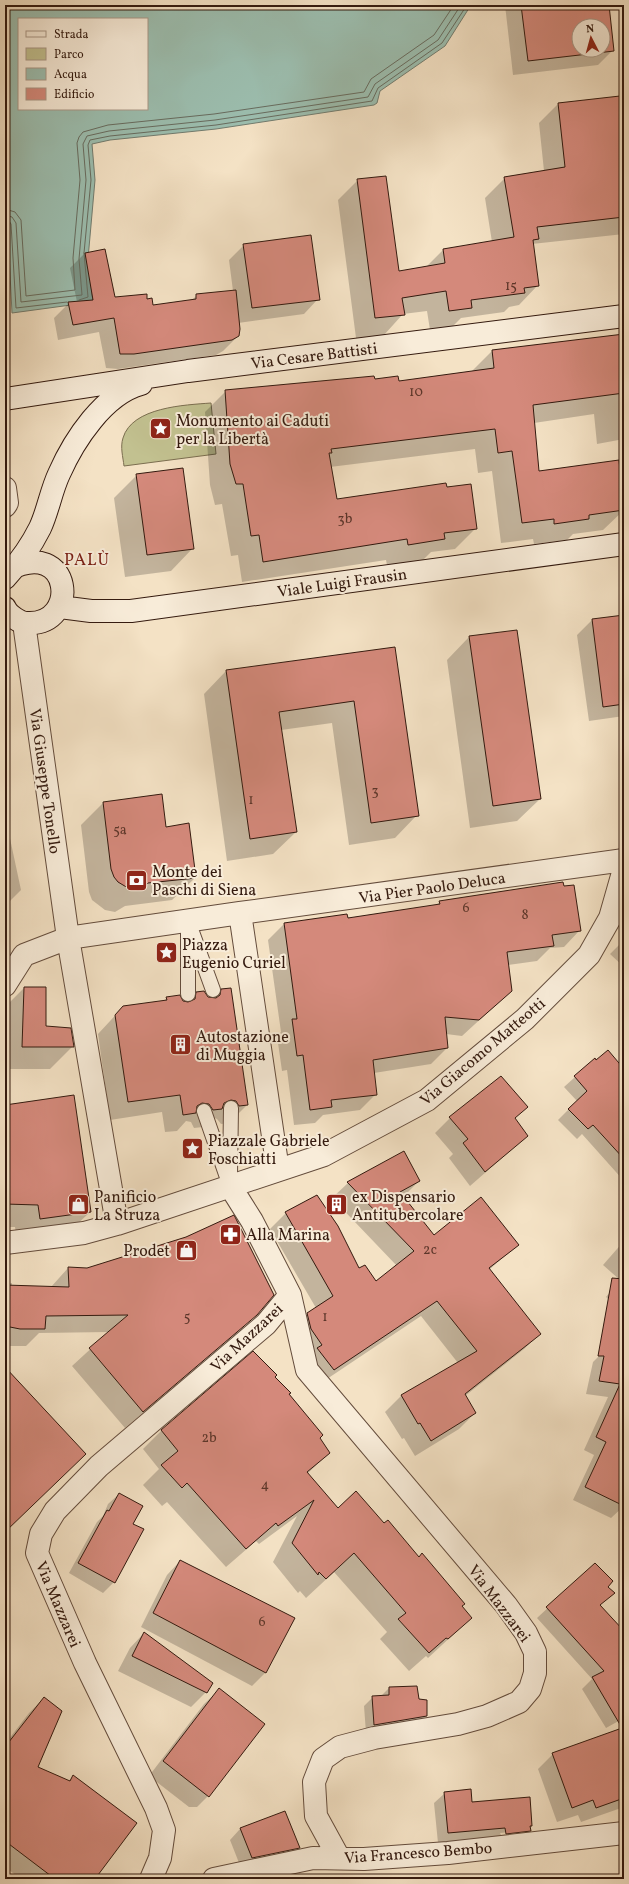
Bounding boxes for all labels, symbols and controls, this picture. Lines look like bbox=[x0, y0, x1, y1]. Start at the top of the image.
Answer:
legend bbox=[18, 18, 148, 110]
north arrow bbox=[571, 18, 611, 58]
text: N bbox=[585, 22, 595, 37]
text: Strada bbox=[54, 27, 89, 43]
text: Parco bbox=[54, 47, 84, 63]
text: Acqua bbox=[54, 67, 87, 83]
text: Edificio bbox=[54, 87, 94, 103]
house number: 15 bbox=[505, 277, 517, 296]
street label: Via Cesare Battisti bbox=[250, 338, 379, 376]
house number: 10 bbox=[409, 383, 423, 402]
place label: Monumento ai Caduti per la Libertà bbox=[176, 411, 329, 451]
place icon: Monumento ai Caduti per la Libertà bbox=[147, 416, 173, 442]
house number: 3b bbox=[338, 510, 353, 529]
district label: PALÙ bbox=[64, 549, 110, 572]
street label: Viale Luigi Frausin bbox=[276, 564, 409, 604]
street label: Via Giuseppe Tonello bbox=[23, 707, 65, 855]
house number: 3 bbox=[371, 782, 379, 801]
house number: 1 bbox=[248, 791, 254, 810]
house number: 5a bbox=[113, 821, 127, 840]
place label: Monte dei Paschi di Siena bbox=[152, 862, 256, 902]
bank icon: Monte dei Paschi di Siena bbox=[123, 867, 149, 893]
street label: Via Pier Paolo Deluca bbox=[357, 868, 507, 910]
house number: 6 bbox=[462, 899, 470, 918]
house number: 8 bbox=[521, 906, 529, 925]
place label: Piazza Eugenio Curiel bbox=[182, 935, 286, 975]
place icon: Piazza Eugenio Curiel bbox=[153, 940, 179, 966]
street label: Via Giacomo Matteotti bbox=[416, 993, 551, 1112]
place label: Autostazione di Muggia bbox=[196, 1027, 289, 1067]
building icon: Autostazione di Muggia bbox=[167, 1032, 193, 1058]
place label: Piazzale Gabriele Foschiatti bbox=[208, 1131, 330, 1171]
place icon: Piazzale Gabriele Foschiatti bbox=[180, 1136, 206, 1162]
place label: Panificio La Struza bbox=[94, 1187, 160, 1227]
place label: ex Dispensario Antitubercolare bbox=[352, 1187, 463, 1227]
shop icon: Panificio La Struza bbox=[65, 1192, 91, 1218]
building icon: ex Dispensario Antitubercolare bbox=[324, 1192, 350, 1218]
pharmacy icon: Alla Marina bbox=[218, 1221, 244, 1247]
place label: Alla Marina bbox=[246, 1225, 330, 1247]
shop icon: Prodet bbox=[173, 1237, 199, 1263]
place label: Prodet bbox=[123, 1241, 170, 1263]
house number: 2c bbox=[423, 1241, 437, 1260]
street label: Via Mazzarei bbox=[206, 1299, 289, 1378]
house number: 5 bbox=[184, 1308, 190, 1327]
house number: 1 bbox=[322, 1308, 328, 1327]
house number: 2b bbox=[201, 1429, 217, 1448]
house number: 4 bbox=[261, 1476, 269, 1495]
street label: Via Mazzarei bbox=[29, 1558, 85, 1652]
street label: Via Mazzarei bbox=[462, 1561, 535, 1648]
house number: 6 bbox=[258, 1613, 266, 1632]
street label: Via Francesco Bembo bbox=[343, 1838, 493, 1870]

